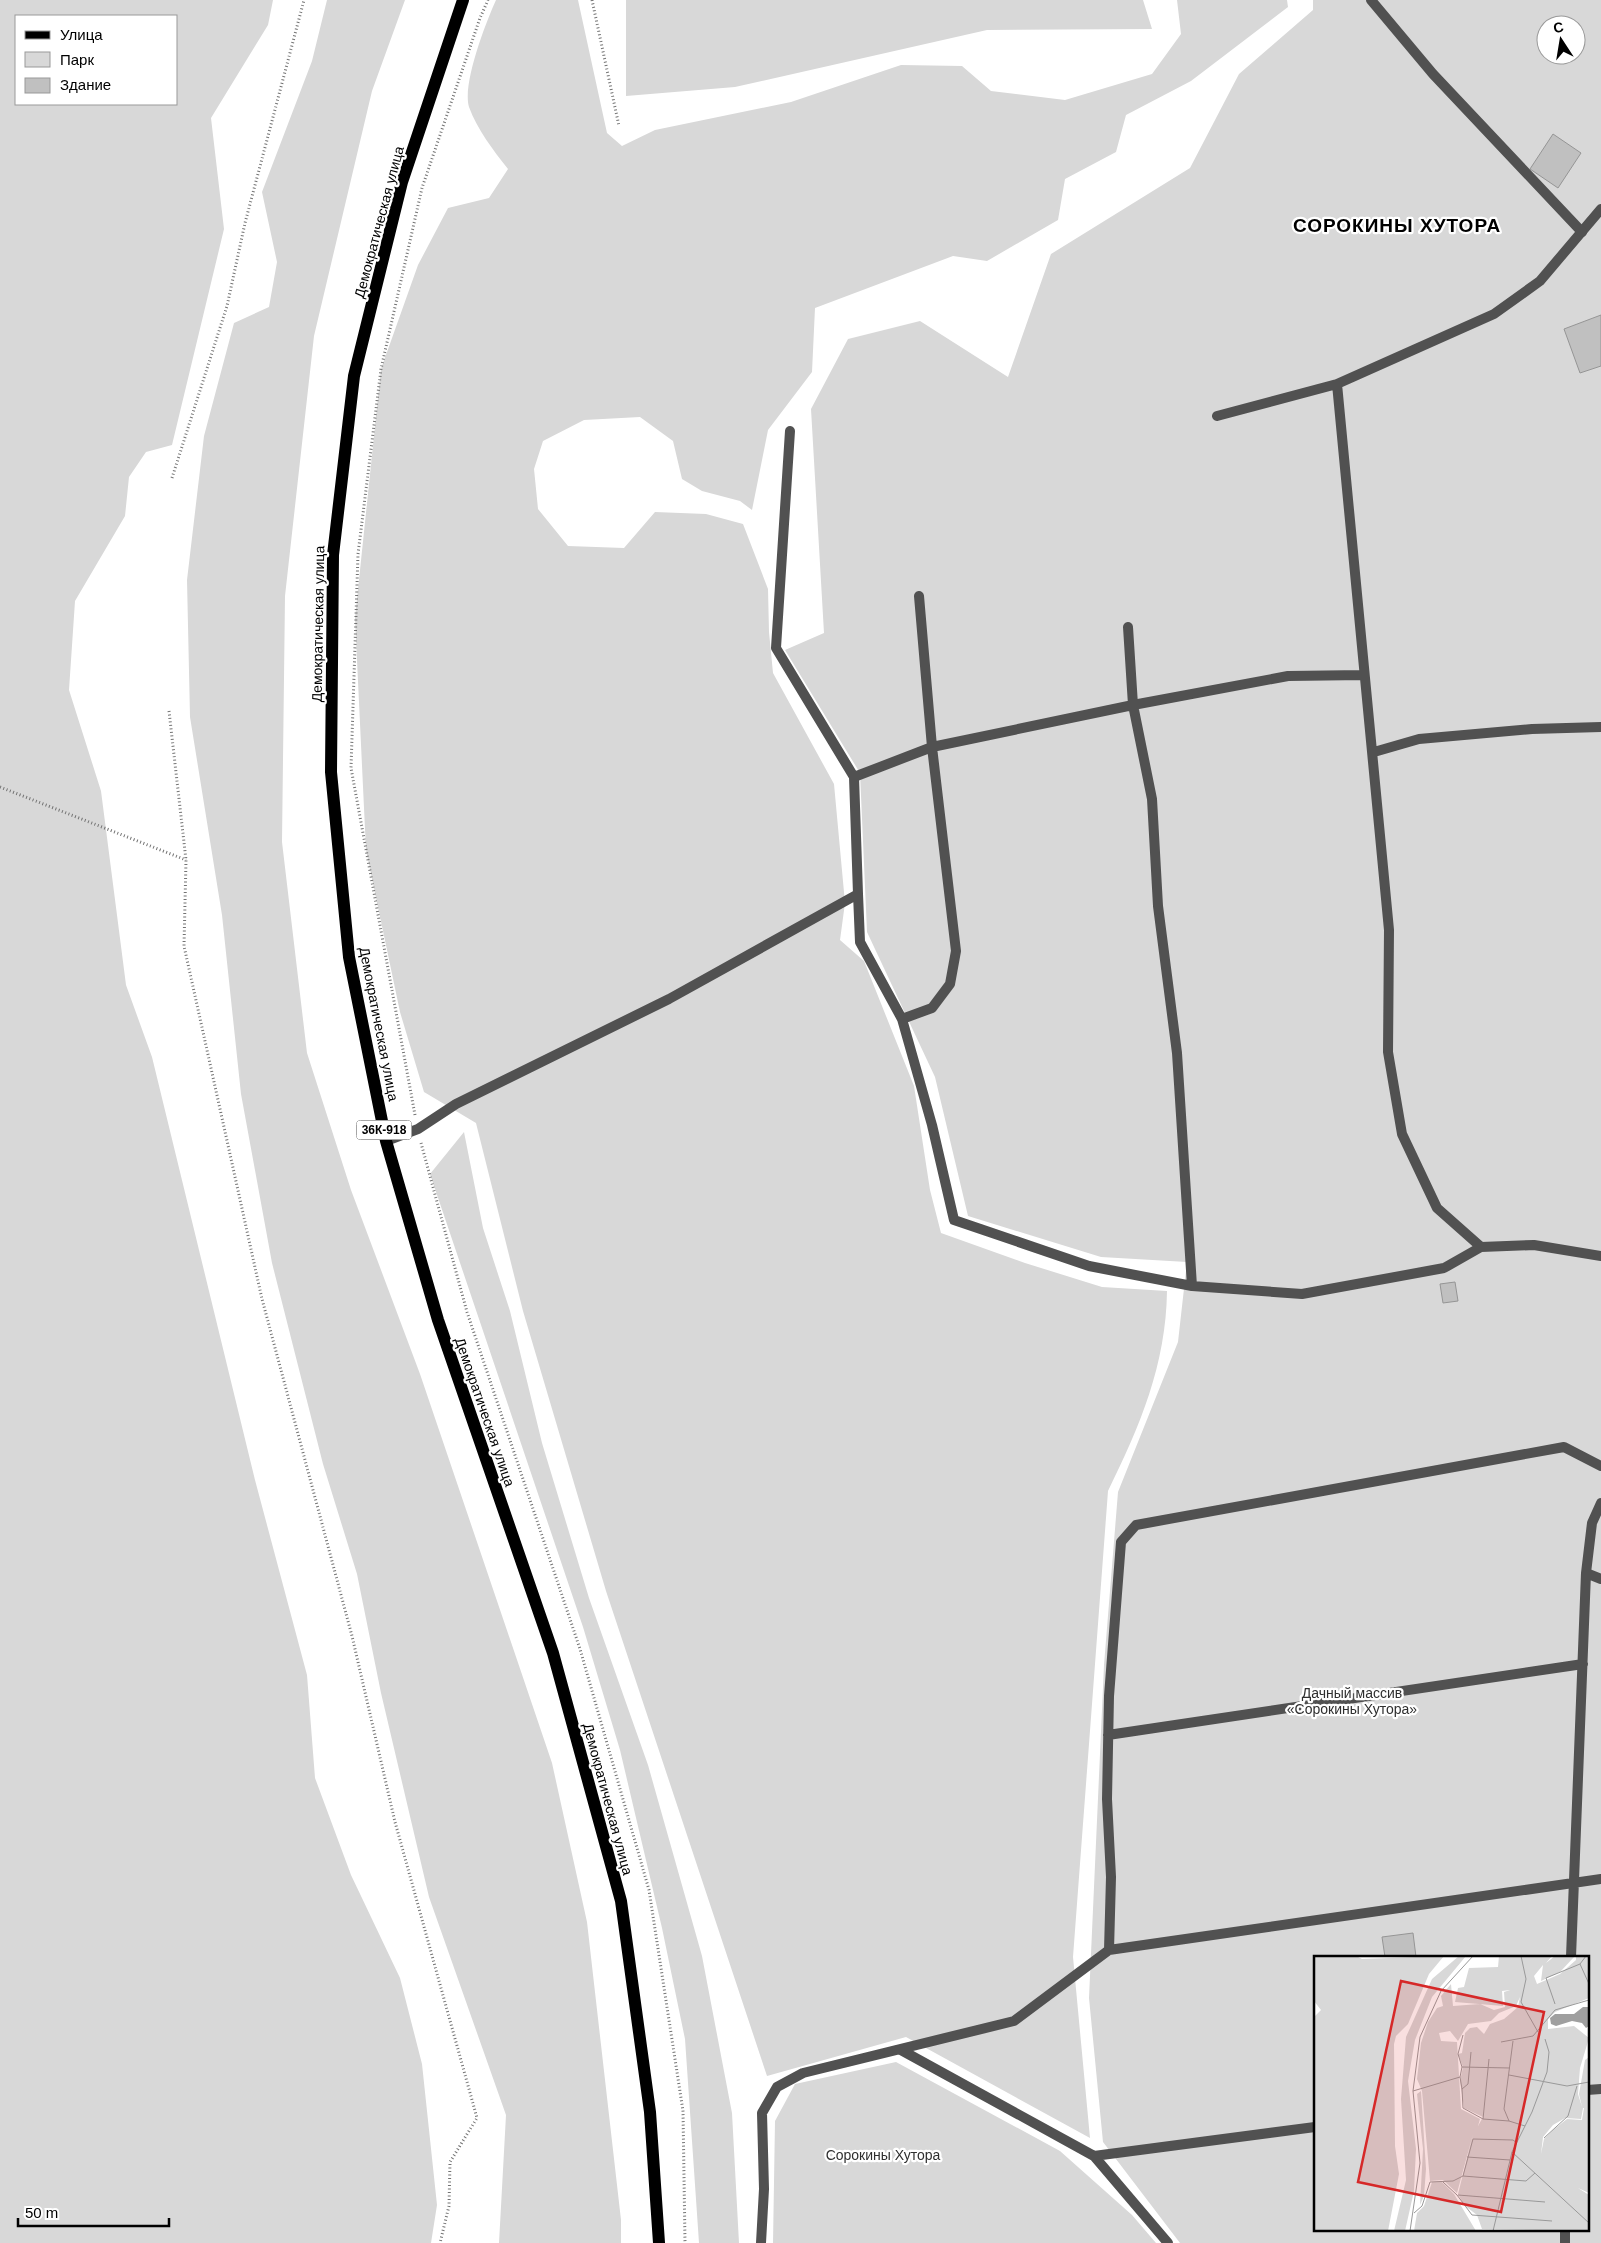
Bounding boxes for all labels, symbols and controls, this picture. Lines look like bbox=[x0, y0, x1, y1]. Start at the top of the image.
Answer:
legend bbox=[15, 15, 178, 105]
north arrow bbox=[1536, 15, 1586, 65]
text: С bbox=[1552, 18, 1565, 36]
text: Улица bbox=[60, 26, 103, 43]
text: Парк bbox=[60, 51, 94, 68]
text: Здание bbox=[60, 76, 111, 93]
street label: Демократическая улица bbox=[351, 144, 407, 300]
district label: СОРОКИНЫ ХУТОРА bbox=[1293, 215, 1501, 236]
street label: Демократическая улица bbox=[309, 545, 327, 702]
street label: Демократическая улица bbox=[356, 946, 402, 1103]
road number: 36К-918 bbox=[356, 1120, 412, 1140]
street label: Демократическая улица bbox=[452, 1335, 518, 1489]
park label: Дачный массив «Сорокины Хутора» bbox=[1287, 1685, 1417, 1717]
street label: Демократическая улица bbox=[580, 1721, 636, 1877]
inset map bbox=[1314, 1956, 1588, 2230]
park label: Сорокины Хутора bbox=[826, 2147, 941, 2163]
scale bar bbox=[18, 2196, 169, 2228]
text: 50 m bbox=[25, 2204, 58, 2221]

